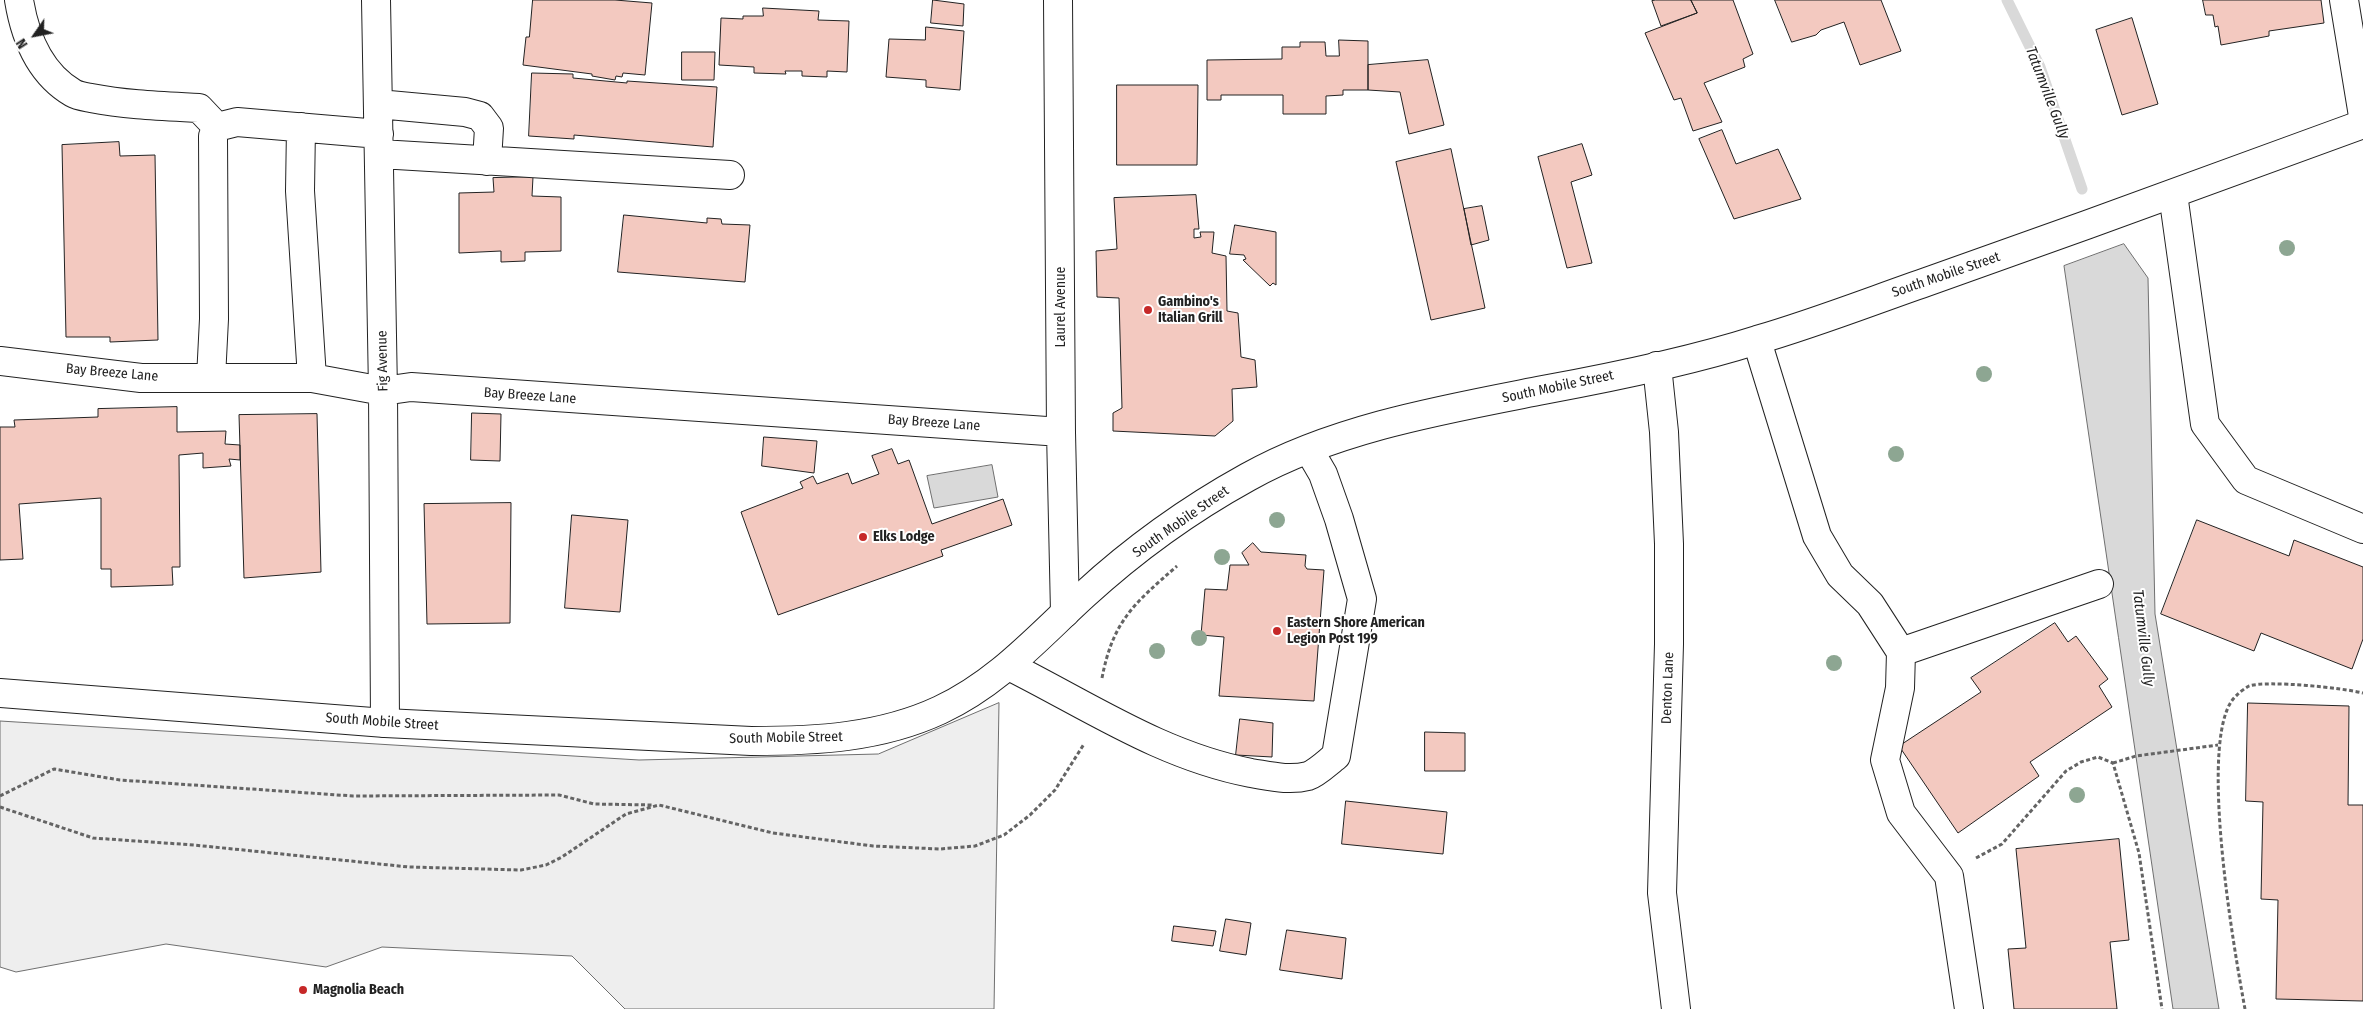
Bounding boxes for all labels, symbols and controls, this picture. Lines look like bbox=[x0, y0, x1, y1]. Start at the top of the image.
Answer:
north arrow bbox=[10, 10, 60, 60]
text: N bbox=[13, 35, 31, 52]
water label: Tatumville Gully bbox=[2021, 44, 2073, 142]
street label: South Mobile Street bbox=[1890, 249, 2002, 301]
street label: Laurel Avenue bbox=[1053, 267, 1069, 347]
place label: Gambino's Italian Grill bbox=[1158, 294, 1223, 326]
marker: Gambino's Italian Grill bbox=[1142, 304, 1154, 316]
street label: Fig Avenue bbox=[374, 330, 392, 392]
street label: Bay Breeze Lane bbox=[65, 361, 159, 385]
street label: South Mobile Street bbox=[1501, 367, 1615, 407]
street label: Bay Breeze Lane bbox=[483, 384, 577, 408]
street label: Bay Breeze Lane bbox=[887, 411, 981, 435]
street label: South Mobile Street bbox=[1130, 483, 1232, 561]
place label: Elks Lodge bbox=[873, 529, 935, 545]
marker: Elks Lodge bbox=[857, 531, 869, 543]
water label: Tatumville Gully bbox=[2128, 589, 2158, 687]
place label: Eastern Shore American Legion Post 199 bbox=[1287, 615, 1425, 648]
marker: Eastern Shore American Legion Post 199 bbox=[1271, 625, 1283, 637]
street label: Denton Lane bbox=[1658, 652, 1678, 724]
street label: South Mobile Street bbox=[325, 710, 439, 734]
street label: South Mobile Street bbox=[729, 729, 843, 747]
place label: Magnolia Beach bbox=[313, 982, 404, 998]
marker: Magnolia Beach bbox=[297, 984, 309, 996]

